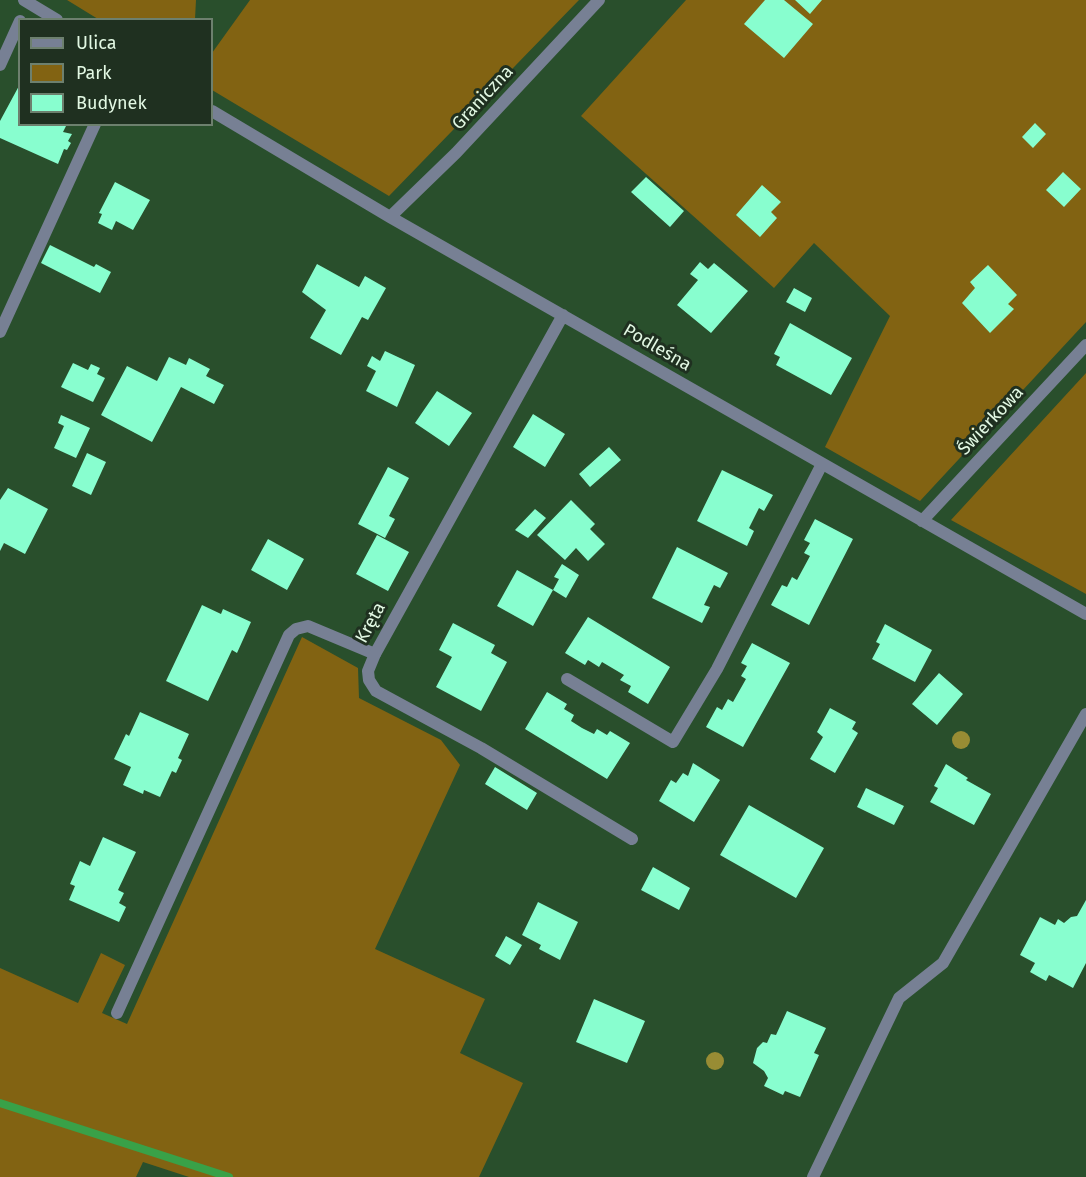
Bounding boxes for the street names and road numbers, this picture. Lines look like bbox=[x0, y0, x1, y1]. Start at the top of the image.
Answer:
street label: Graniczna bbox=[448, 61, 518, 135]
street label: Podleśna bbox=[619, 320, 695, 376]
street label: Świerkowa bbox=[954, 382, 1028, 460]
street label: Kręta bbox=[351, 599, 391, 647]

